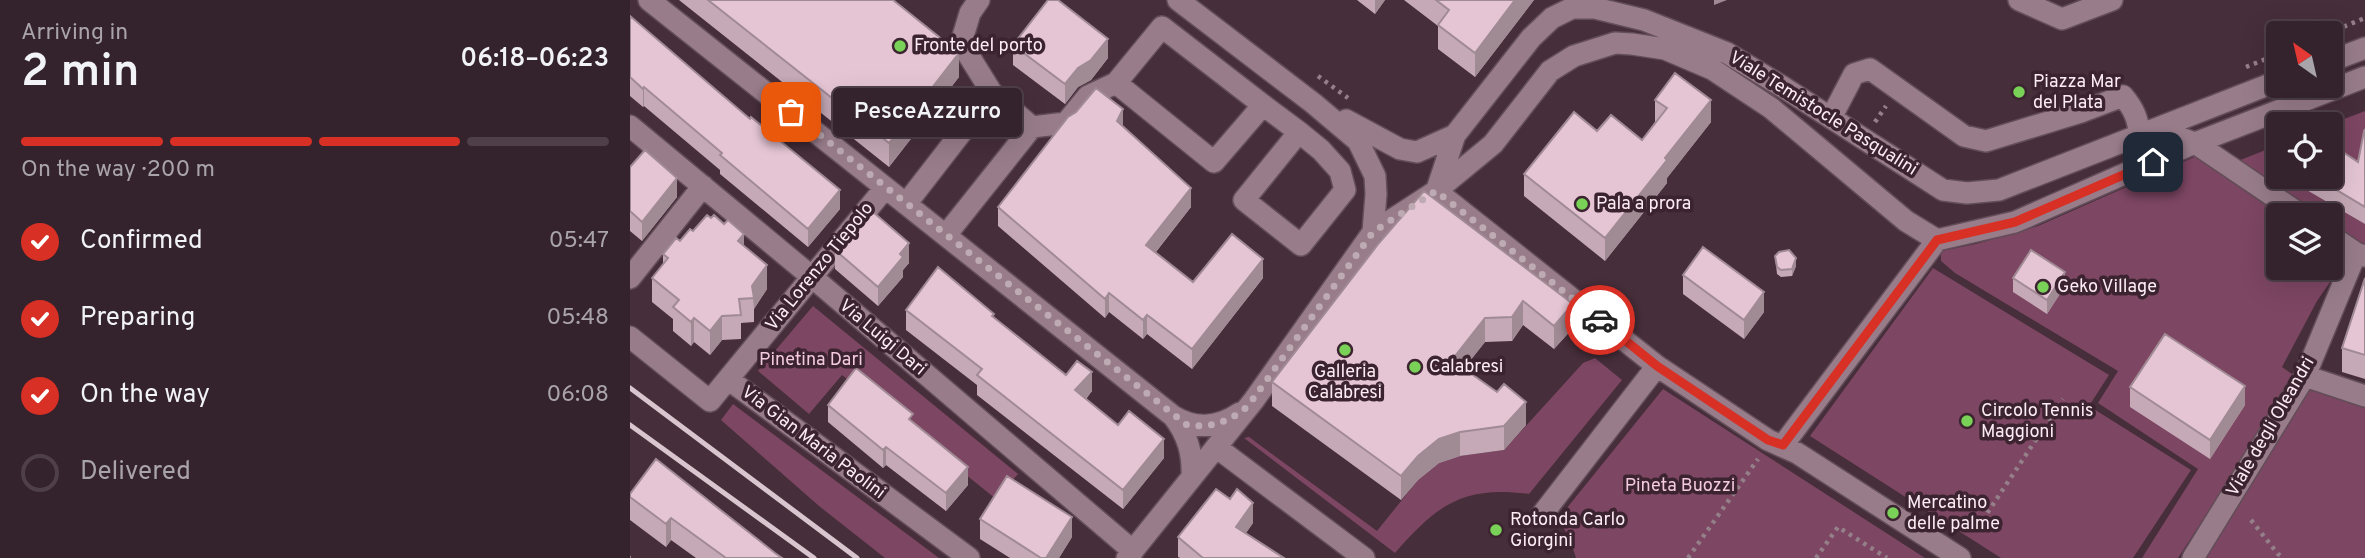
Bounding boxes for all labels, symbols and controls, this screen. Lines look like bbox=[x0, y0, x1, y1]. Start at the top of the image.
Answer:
text: Arriving in bbox=[21, 19, 128, 48]
north arrow bbox=[2266, 21, 2343, 98]
map controls bbox=[2266, 21, 2343, 280]
place label: Fronte del porto bbox=[914, 35, 1043, 58]
marker: Fronte del porto bbox=[892, 38, 908, 54]
text: 06:18–06:23 bbox=[460, 43, 609, 76]
text: 2 min bbox=[21, 44, 140, 103]
street label: Viale Temistocle Pasqualini bbox=[1725, 47, 1921, 181]
place label: Piazza Mar del Plata bbox=[2033, 71, 2121, 115]
pin bbox=[761, 82, 821, 142]
marker: Piazza Mar del Plata bbox=[2011, 84, 2027, 100]
callout: PesceAzzurro bbox=[833, 88, 1022, 136]
icon: bag bbox=[772, 93, 810, 131]
text: PesceAzzurro bbox=[854, 98, 1001, 127]
button: locate bbox=[2266, 112, 2343, 189]
pin bbox=[2123, 132, 2183, 192]
icon: home bbox=[2134, 143, 2172, 181]
text: On the way · 200 m bbox=[21, 156, 215, 185]
place label: Pala a prora bbox=[1596, 193, 1691, 216]
marker: Pala a prora bbox=[1574, 196, 1590, 212]
street label: Via Lorenzo Tiepolo bbox=[761, 198, 879, 336]
button: layers bbox=[2266, 203, 2343, 280]
icon: check bbox=[21, 223, 59, 261]
text: Confirmed bbox=[80, 225, 203, 258]
text: 05:47 bbox=[549, 227, 609, 256]
place label: Geko Village bbox=[2057, 276, 2157, 299]
marker: Geko Village bbox=[2035, 279, 2051, 295]
courier bbox=[1565, 285, 1635, 355]
street label: Via Luigi Dari bbox=[834, 295, 930, 381]
icon: check bbox=[21, 300, 59, 338]
icon: car bbox=[1581, 301, 1619, 339]
text: Preparing bbox=[80, 302, 195, 335]
text: 05:48 bbox=[546, 304, 609, 333]
marker: Galleria Calabresi bbox=[1337, 342, 1353, 358]
park label: Pinetina Dari bbox=[759, 349, 863, 372]
street label: Viale degli Oleandri bbox=[2222, 353, 2320, 501]
place label: Calabresi bbox=[1429, 356, 1503, 379]
marker: Calabresi bbox=[1407, 359, 1423, 375]
place label: Galleria Calabresi bbox=[1308, 361, 1382, 405]
icon: check bbox=[21, 377, 59, 415]
text: On the way bbox=[80, 379, 210, 412]
text: 06:08 bbox=[547, 381, 609, 410]
street label: Via Gian Maria Paolini bbox=[736, 381, 890, 505]
place label: Circolo Tennis Maggioni bbox=[1981, 400, 2093, 444]
marker: Circolo Tennis Maggioni bbox=[1959, 413, 1975, 429]
text: Delivered bbox=[80, 456, 191, 489]
park label: Pineta Buozzi bbox=[1625, 475, 1735, 498]
place label: Mercatino delle palme bbox=[1907, 492, 2000, 536]
marker: Mercatino delle palme bbox=[1885, 505, 1901, 521]
place label: Rotonda Carlo Giorgini bbox=[1510, 509, 1625, 553]
marker: Rotonda Carlo Giorgini bbox=[1488, 522, 1504, 538]

